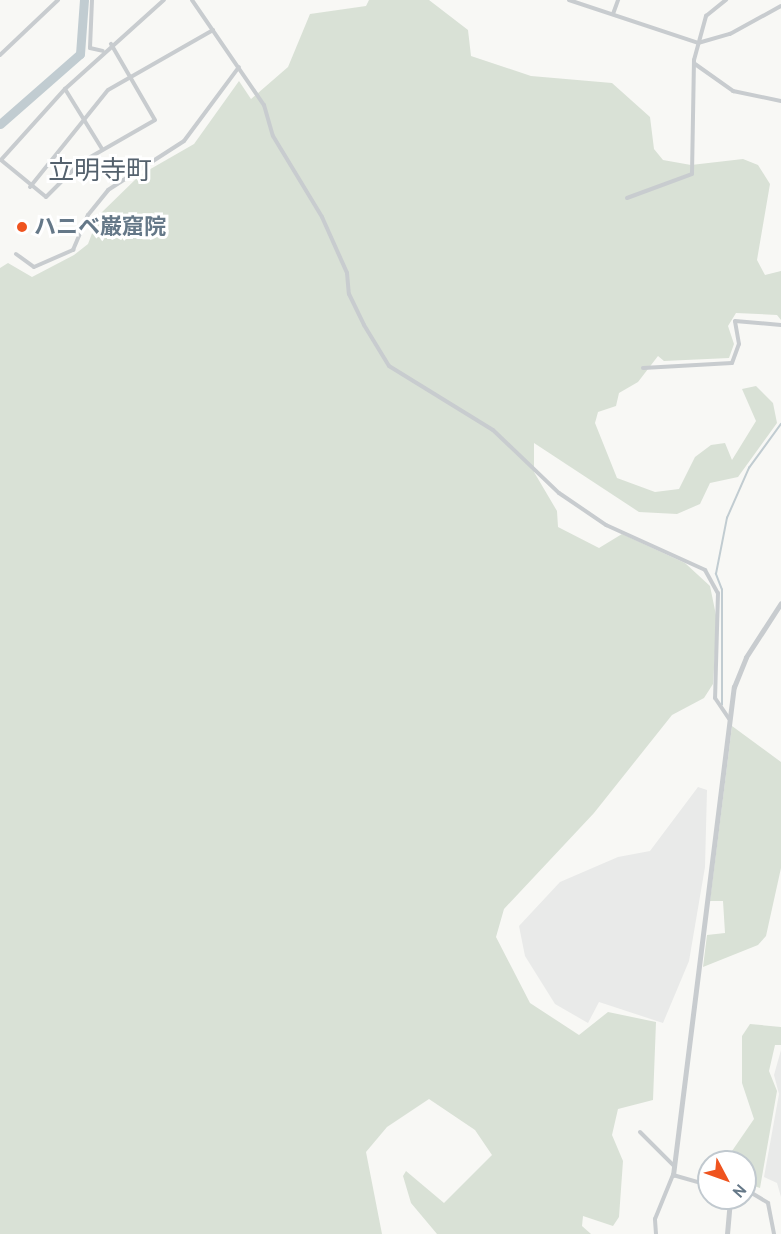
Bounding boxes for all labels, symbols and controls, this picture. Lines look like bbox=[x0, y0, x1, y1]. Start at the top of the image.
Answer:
district label: 立明寺町 bbox=[48, 155, 152, 187]
place label: ハニベ巌窟院 bbox=[34, 214, 166, 240]
marker: ハニベ巌窟院 bbox=[15, 220, 29, 234]
north arrow bbox=[697, 1150, 757, 1210]
text: N bbox=[729, 1180, 750, 1201]

